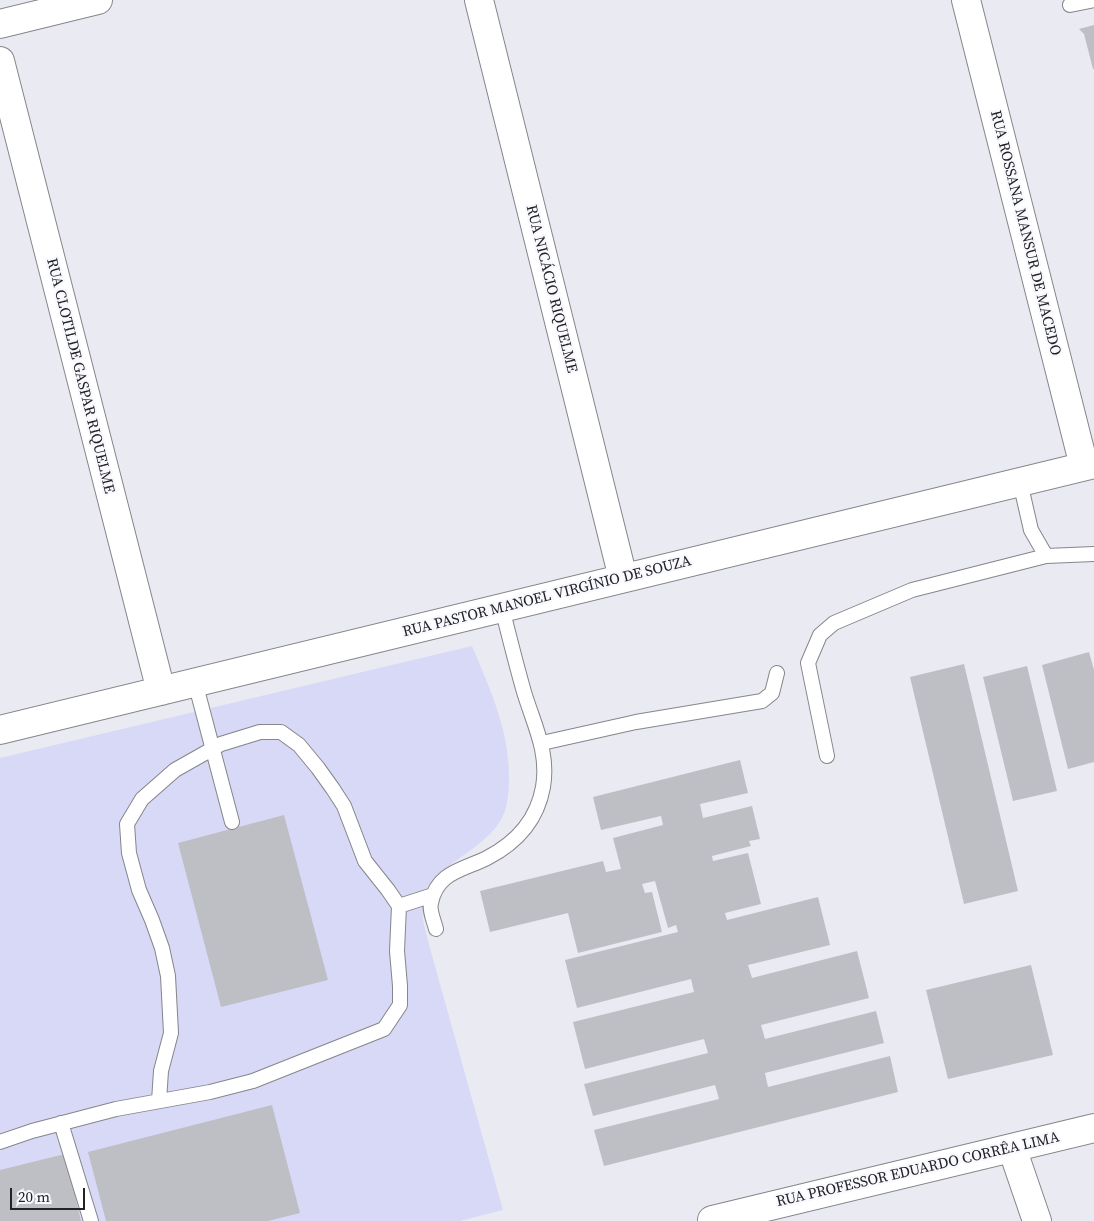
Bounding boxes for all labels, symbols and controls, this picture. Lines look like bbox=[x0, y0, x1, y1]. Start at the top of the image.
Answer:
street label: RUA ROSSANA MANSUR DE MACEDO bbox=[986, 109, 1064, 357]
street label: RUA NICÁCIO RIQUELME bbox=[521, 203, 581, 375]
street label: RUA CLOTILDE GASPAR RIQUELME bbox=[42, 256, 118, 496]
street label: RUA PASTOR MANOEL VIRGÍNIO DE SOUZA bbox=[401, 552, 693, 642]
street label: RUA PROFESSOR EDUARDO CORRÊA LIMA bbox=[775, 1129, 1061, 1211]
scale bar bbox=[12, 1178, 88, 1210]
text: 20 m bbox=[18, 1186, 50, 1207]

